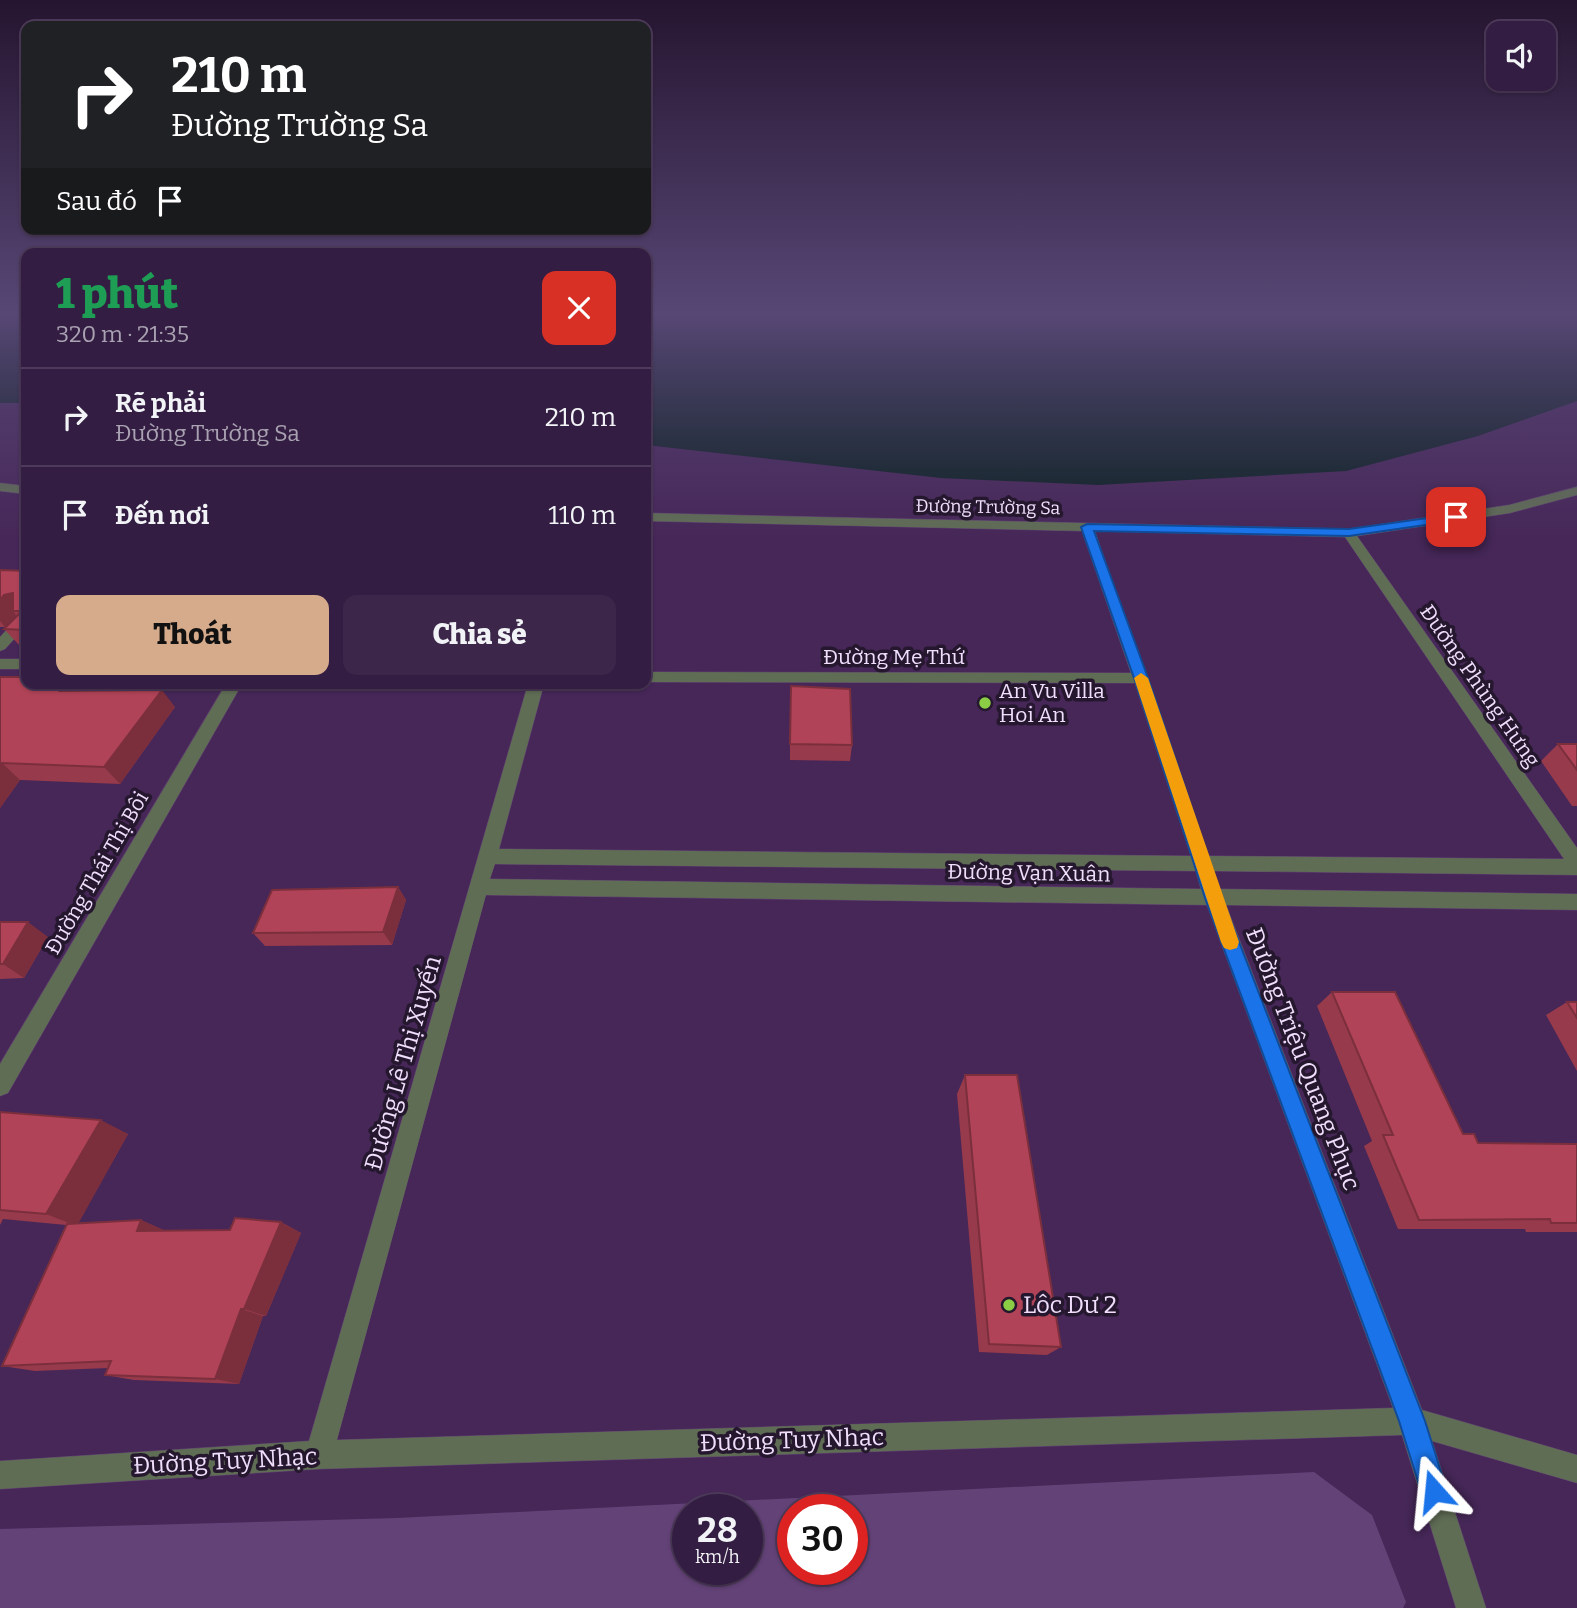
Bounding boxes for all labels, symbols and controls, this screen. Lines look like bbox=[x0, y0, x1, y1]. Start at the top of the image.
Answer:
map controls bbox=[1486, 21, 1556, 91]
button: sound bbox=[1486, 21, 1556, 91]
text: 210 m bbox=[171, 46, 306, 105]
icon: right bbox=[56, 49, 147, 140]
text: Đường Trường Sa bbox=[171, 106, 428, 144]
icon: arrive bbox=[151, 182, 189, 220]
text: Sau đó bbox=[56, 186, 137, 217]
text: 1 phút bbox=[56, 269, 178, 319]
button: close bbox=[542, 271, 616, 345]
text: 320 m · 21:35 bbox=[56, 320, 189, 348]
text: Rẽ phải bbox=[115, 388, 206, 419]
icon: right bbox=[56, 398, 94, 436]
text: 210 m bbox=[545, 402, 616, 433]
text: Đường Trường Sa bbox=[115, 419, 300, 447]
pin bbox=[1426, 487, 1486, 547]
street label: Đường Trường Sa bbox=[916, 495, 1061, 519]
icon: arrive bbox=[56, 496, 94, 534]
icon: arrive bbox=[1437, 498, 1475, 536]
text: Đến nơi bbox=[115, 500, 209, 531]
text: 110 m bbox=[548, 500, 616, 531]
button: Thoát bbox=[56, 595, 329, 675]
button: Chia sẻ bbox=[343, 595, 616, 675]
street label: Đường Phùng Hưng bbox=[1414, 600, 1546, 772]
street label: Đường Mẹ Thứ bbox=[823, 644, 965, 670]
place label: An Vu Villa Hoi An bbox=[999, 678, 1105, 728]
marker: An Vu Villa Hoi An bbox=[977, 695, 993, 711]
street label: Đường Thái Thị Bôi bbox=[40, 787, 154, 959]
street label: Đường Vạn Xuân bbox=[947, 859, 1111, 887]
street label: Đường Triệu Quang Phục bbox=[1240, 924, 1366, 1194]
street label: Đường Lê Thị Xuyến bbox=[359, 952, 447, 1174]
place label: Lôc Dư 2 bbox=[1023, 1291, 1117, 1319]
marker: Lôc Dư 2 bbox=[1001, 1297, 1017, 1313]
street label: Đường Tuy Nhạc bbox=[699, 1423, 885, 1457]
street label: Đường Tuy Nhạc bbox=[132, 1442, 318, 1480]
position arrow bbox=[1397, 1454, 1471, 1528]
speed limit sign: 30 bbox=[777, 1494, 868, 1585]
text: 28 bbox=[697, 1509, 738, 1551]
text: km/h bbox=[695, 1546, 740, 1568]

